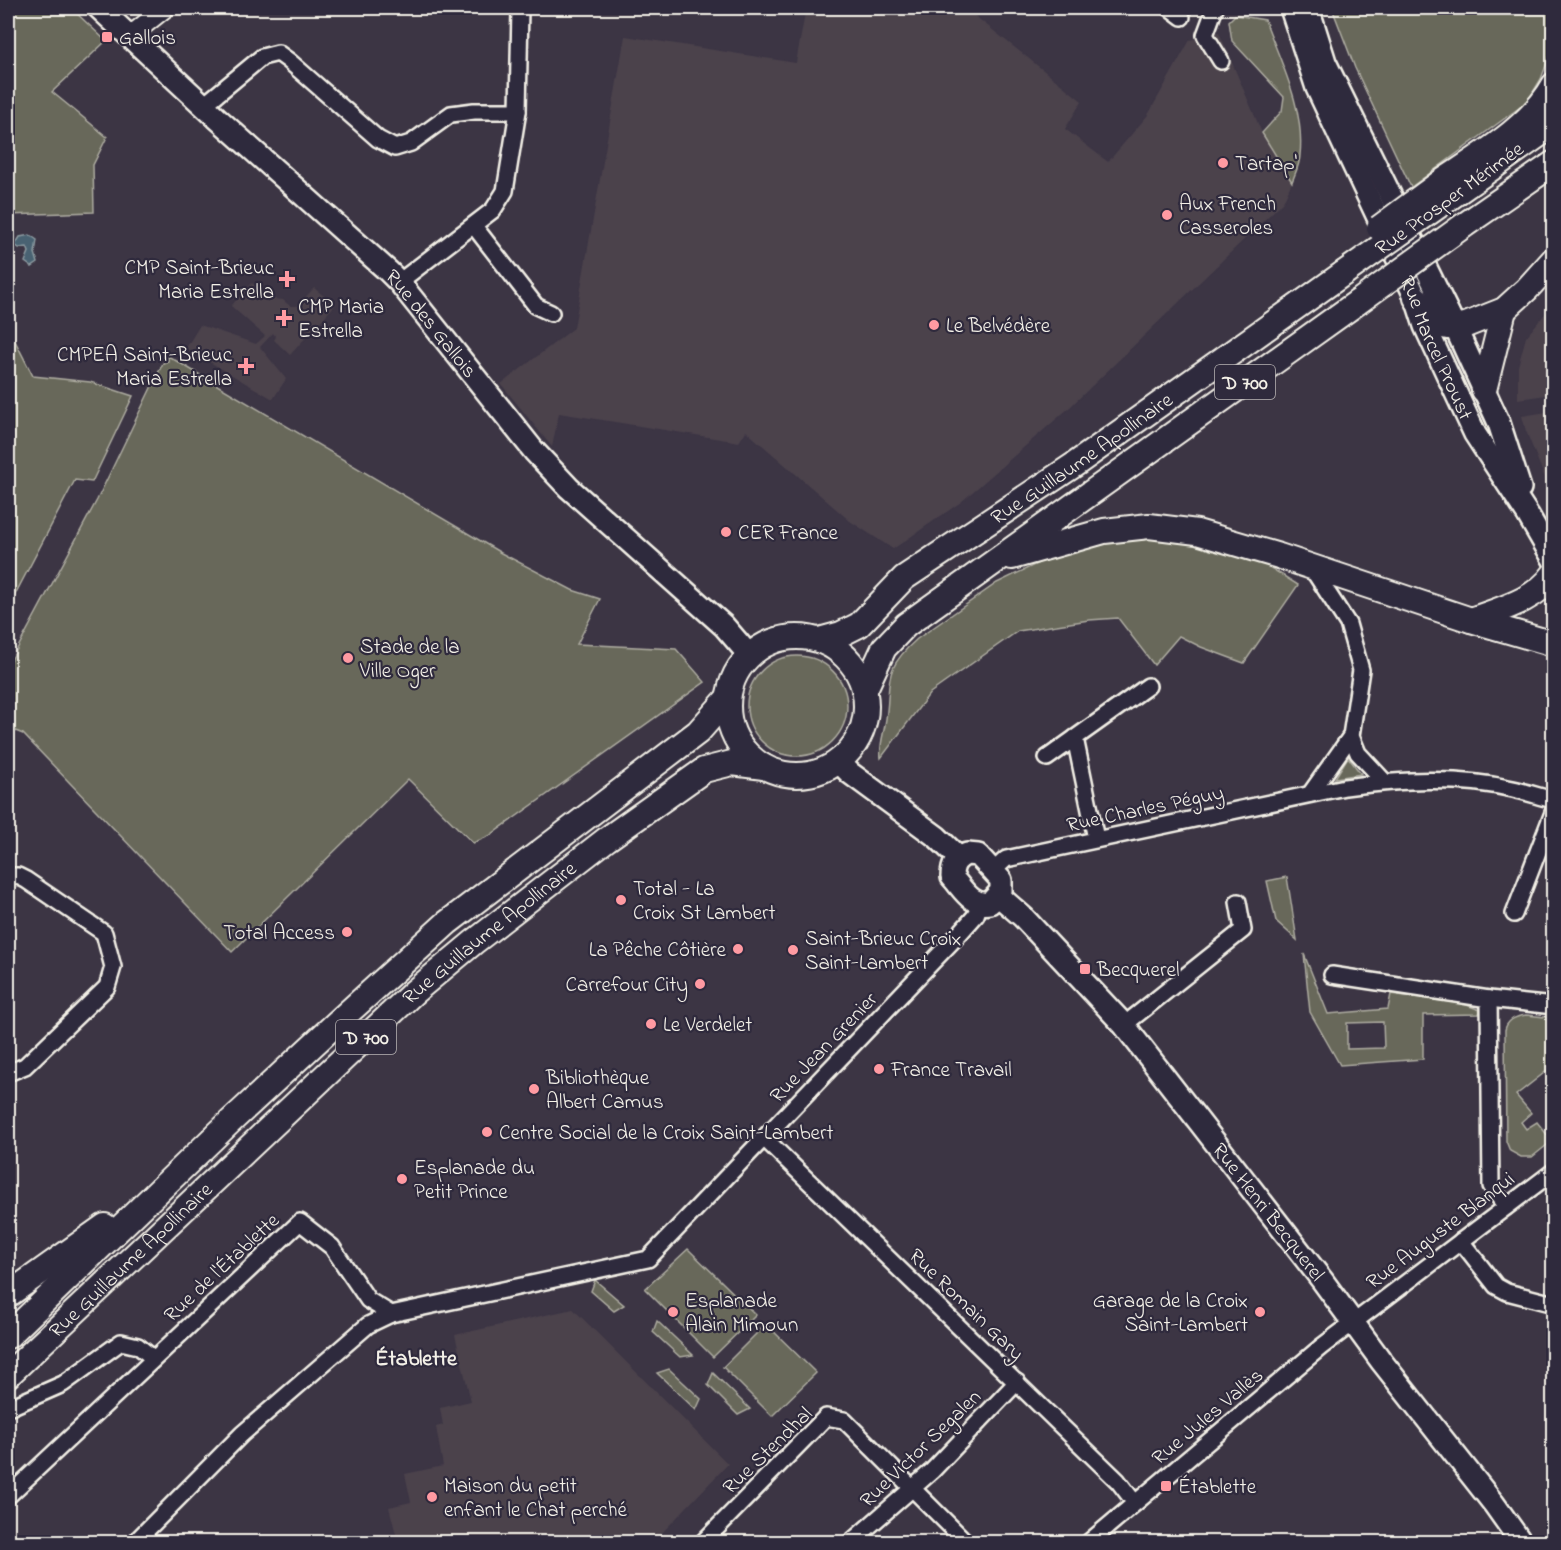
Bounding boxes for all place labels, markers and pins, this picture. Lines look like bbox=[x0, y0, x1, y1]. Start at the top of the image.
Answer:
place label: Gallois bbox=[119, 24, 176, 54]
marker: Gallois bbox=[100, 30, 114, 44]
place label: Tartap' bbox=[1235, 150, 1297, 180]
marker: Tartap' bbox=[1216, 156, 1230, 170]
place label: Aux French Casseroles bbox=[1179, 190, 1276, 244]
marker: Aux French Casseroles bbox=[1160, 208, 1174, 222]
place label: CMP Saint-Brieuc Maria Estrella bbox=[125, 254, 275, 308]
marker: CMP Saint-Brieuc Maria Estrella bbox=[278, 270, 296, 288]
place label: CMP Maria Estrella bbox=[298, 293, 384, 347]
marker: CMP Maria Estrella bbox=[275, 309, 293, 327]
place label: Le Belvédère bbox=[946, 312, 1051, 342]
marker: Le Belvédère bbox=[927, 318, 941, 332]
place label: CMPEA Saint-Brieuc Maria Estrella bbox=[57, 341, 233, 395]
marker: CMPEA Saint-Brieuc Maria Estrella bbox=[237, 357, 255, 375]
place label: CER France bbox=[738, 519, 839, 549]
marker: CER France bbox=[719, 525, 733, 539]
place label: Stade de la Ville Oger bbox=[359, 633, 460, 689]
marker: Stade de la Ville Oger bbox=[341, 651, 355, 665]
place label: Total - La Croix St Lambert bbox=[633, 875, 776, 929]
marker: Total - La Croix St Lambert bbox=[614, 893, 628, 907]
place label: Total Access bbox=[223, 919, 335, 949]
marker: Total Access bbox=[340, 925, 354, 939]
place label: Saint-Brieuc Croix Saint-Lambert bbox=[805, 925, 961, 979]
place label: La Pêche Côtière bbox=[589, 936, 727, 966]
marker: La Pêche Côtière bbox=[731, 942, 745, 956]
marker: Saint-Brieuc Croix Saint-Lambert bbox=[786, 943, 800, 957]
place label: Becquerel bbox=[1096, 956, 1179, 986]
marker: Becquerel bbox=[1078, 962, 1092, 976]
place label: Carrefour City bbox=[566, 971, 688, 1003]
marker: Carrefour City bbox=[693, 977, 707, 991]
place label: Le Verdelet bbox=[663, 1011, 752, 1041]
marker: Le Verdelet bbox=[644, 1017, 658, 1031]
place label: France Travail bbox=[890, 1056, 1012, 1086]
marker: France Travail bbox=[872, 1062, 886, 1076]
place label: Bibliothèque Albert Camus bbox=[545, 1064, 664, 1118]
marker: Bibliothèque Albert Camus bbox=[527, 1082, 541, 1096]
place label: Centre Social de la Croix Saint-Lambert bbox=[499, 1119, 833, 1149]
marker: Centre Social de la Croix Saint-Lambert bbox=[480, 1125, 494, 1139]
place label: Esplanade du Petit Prince bbox=[414, 1154, 535, 1208]
marker: Esplanade du Petit Prince bbox=[395, 1172, 409, 1186]
place label: Esplanade Alain Mimoun bbox=[685, 1287, 798, 1341]
place label: Garage de la Croix Saint-Lambert bbox=[1093, 1287, 1248, 1341]
marker: Esplanade Alain Mimoun bbox=[666, 1305, 680, 1319]
marker: Garage de la Croix Saint-Lambert bbox=[1253, 1305, 1267, 1319]
place label: Maison du petit enfant le Chat perché bbox=[444, 1472, 627, 1526]
place label: Établette bbox=[1178, 1473, 1257, 1503]
marker: Établette bbox=[1159, 1479, 1173, 1493]
marker: Maison du petit enfant le Chat perché bbox=[425, 1490, 439, 1504]

